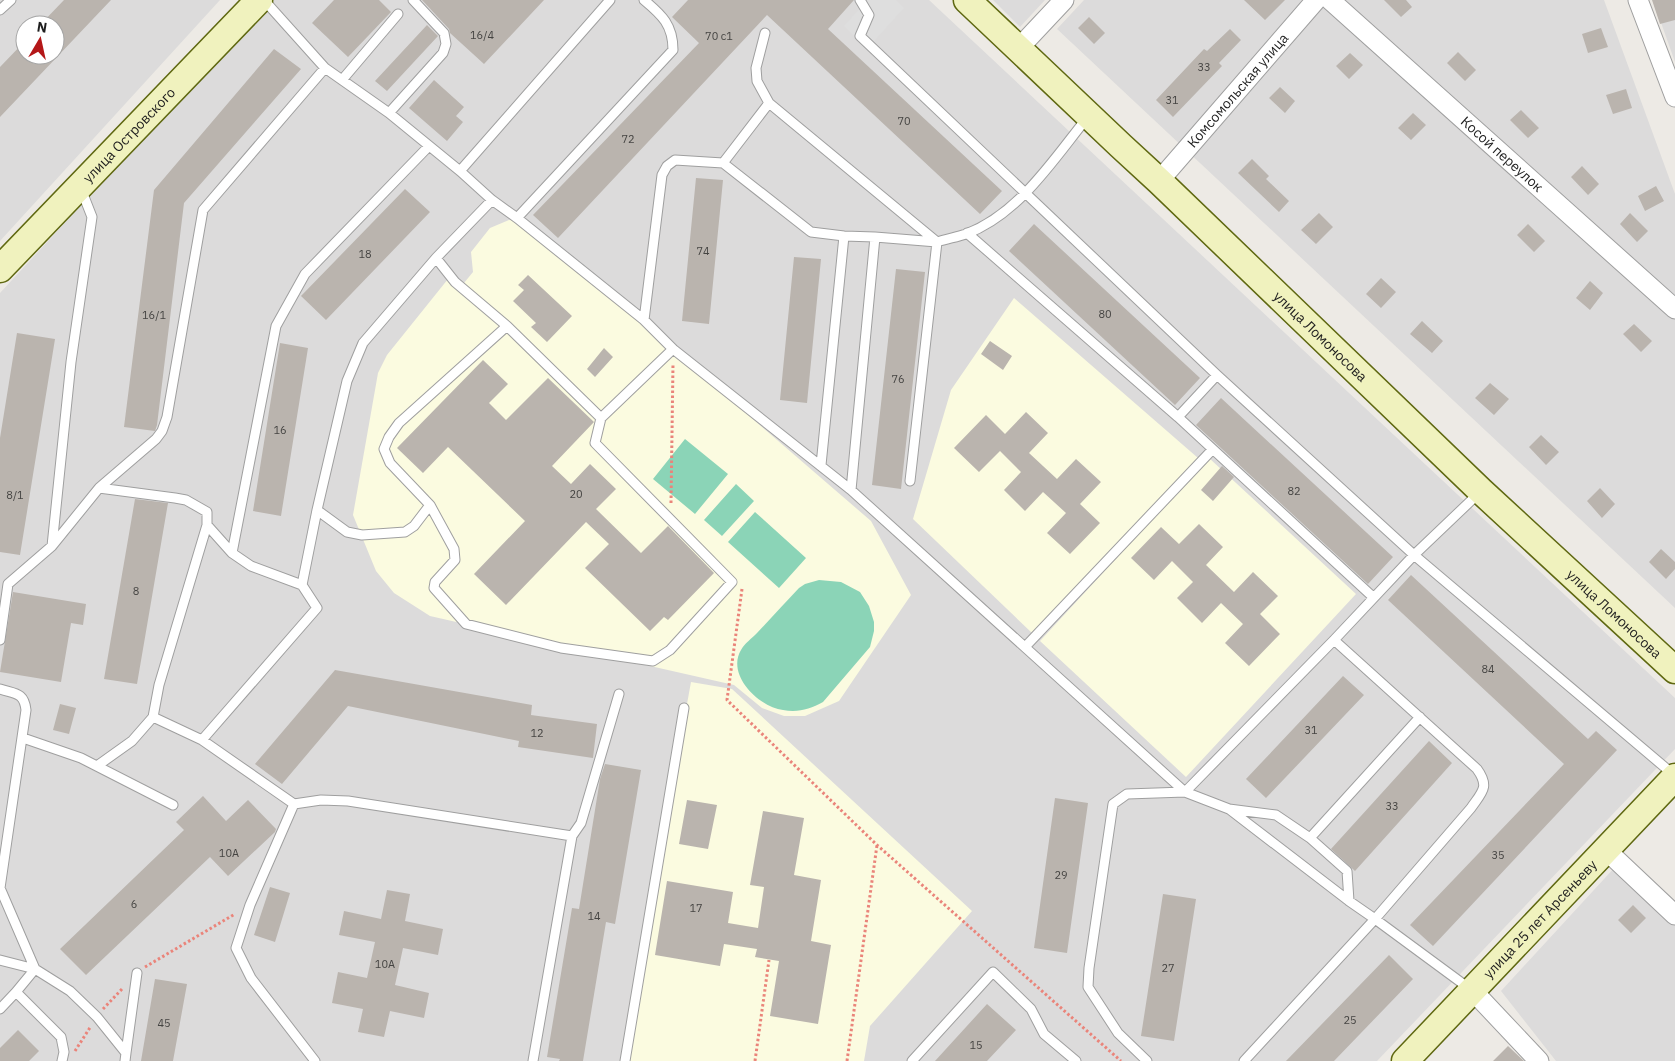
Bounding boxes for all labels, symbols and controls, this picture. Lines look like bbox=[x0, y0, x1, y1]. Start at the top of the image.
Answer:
north arrow bbox=[15, 15, 65, 65]
text: N bbox=[36, 17, 48, 37]
house number: 16/4 bbox=[470, 28, 494, 42]
house number: 70 с1 bbox=[705, 29, 733, 43]
street label: Комсомольская улица bbox=[1183, 29, 1293, 151]
house number: 33 bbox=[1197, 60, 1211, 74]
street label: улица Островского bbox=[79, 83, 179, 186]
house number: 31 bbox=[1165, 93, 1179, 107]
street label: Косой переулок bbox=[1457, 112, 1547, 196]
house number: 70 bbox=[897, 114, 911, 128]
house number: 72 bbox=[621, 132, 635, 146]
house number: 74 bbox=[696, 244, 710, 258]
house number: 18 bbox=[358, 247, 372, 261]
street label: улица Ломоносова bbox=[1270, 287, 1371, 386]
house number: 80 bbox=[1098, 307, 1112, 321]
house number: 16/1 bbox=[142, 308, 166, 322]
house number: 76 bbox=[891, 372, 905, 386]
house number: 16 bbox=[273, 423, 287, 437]
house number: 82 bbox=[1287, 484, 1301, 498]
house number: 20 bbox=[569, 487, 583, 501]
house number: 8/1 bbox=[6, 488, 24, 502]
street label: улица Ломоносова bbox=[1563, 565, 1666, 663]
house number: 8 bbox=[133, 584, 139, 598]
house number: 84 bbox=[1481, 662, 1495, 676]
house number: 31 bbox=[1304, 723, 1318, 737]
house number: 12 bbox=[530, 726, 544, 740]
house number: 33 bbox=[1385, 799, 1399, 813]
house number: 10А bbox=[219, 846, 239, 860]
house number: 35 bbox=[1491, 848, 1505, 862]
street label: улица 25 лет Арсеньеву bbox=[1479, 856, 1601, 982]
house number: 29 bbox=[1054, 868, 1068, 882]
house number: 6 bbox=[131, 897, 137, 911]
house number: 17 bbox=[689, 901, 703, 915]
house number: 14 bbox=[587, 909, 601, 923]
house number: 10А bbox=[375, 957, 395, 971]
house number: 27 bbox=[1161, 961, 1175, 975]
house number: 25 bbox=[1343, 1013, 1357, 1027]
house number: 45 bbox=[157, 1016, 171, 1030]
house number: 15 bbox=[969, 1038, 983, 1052]

